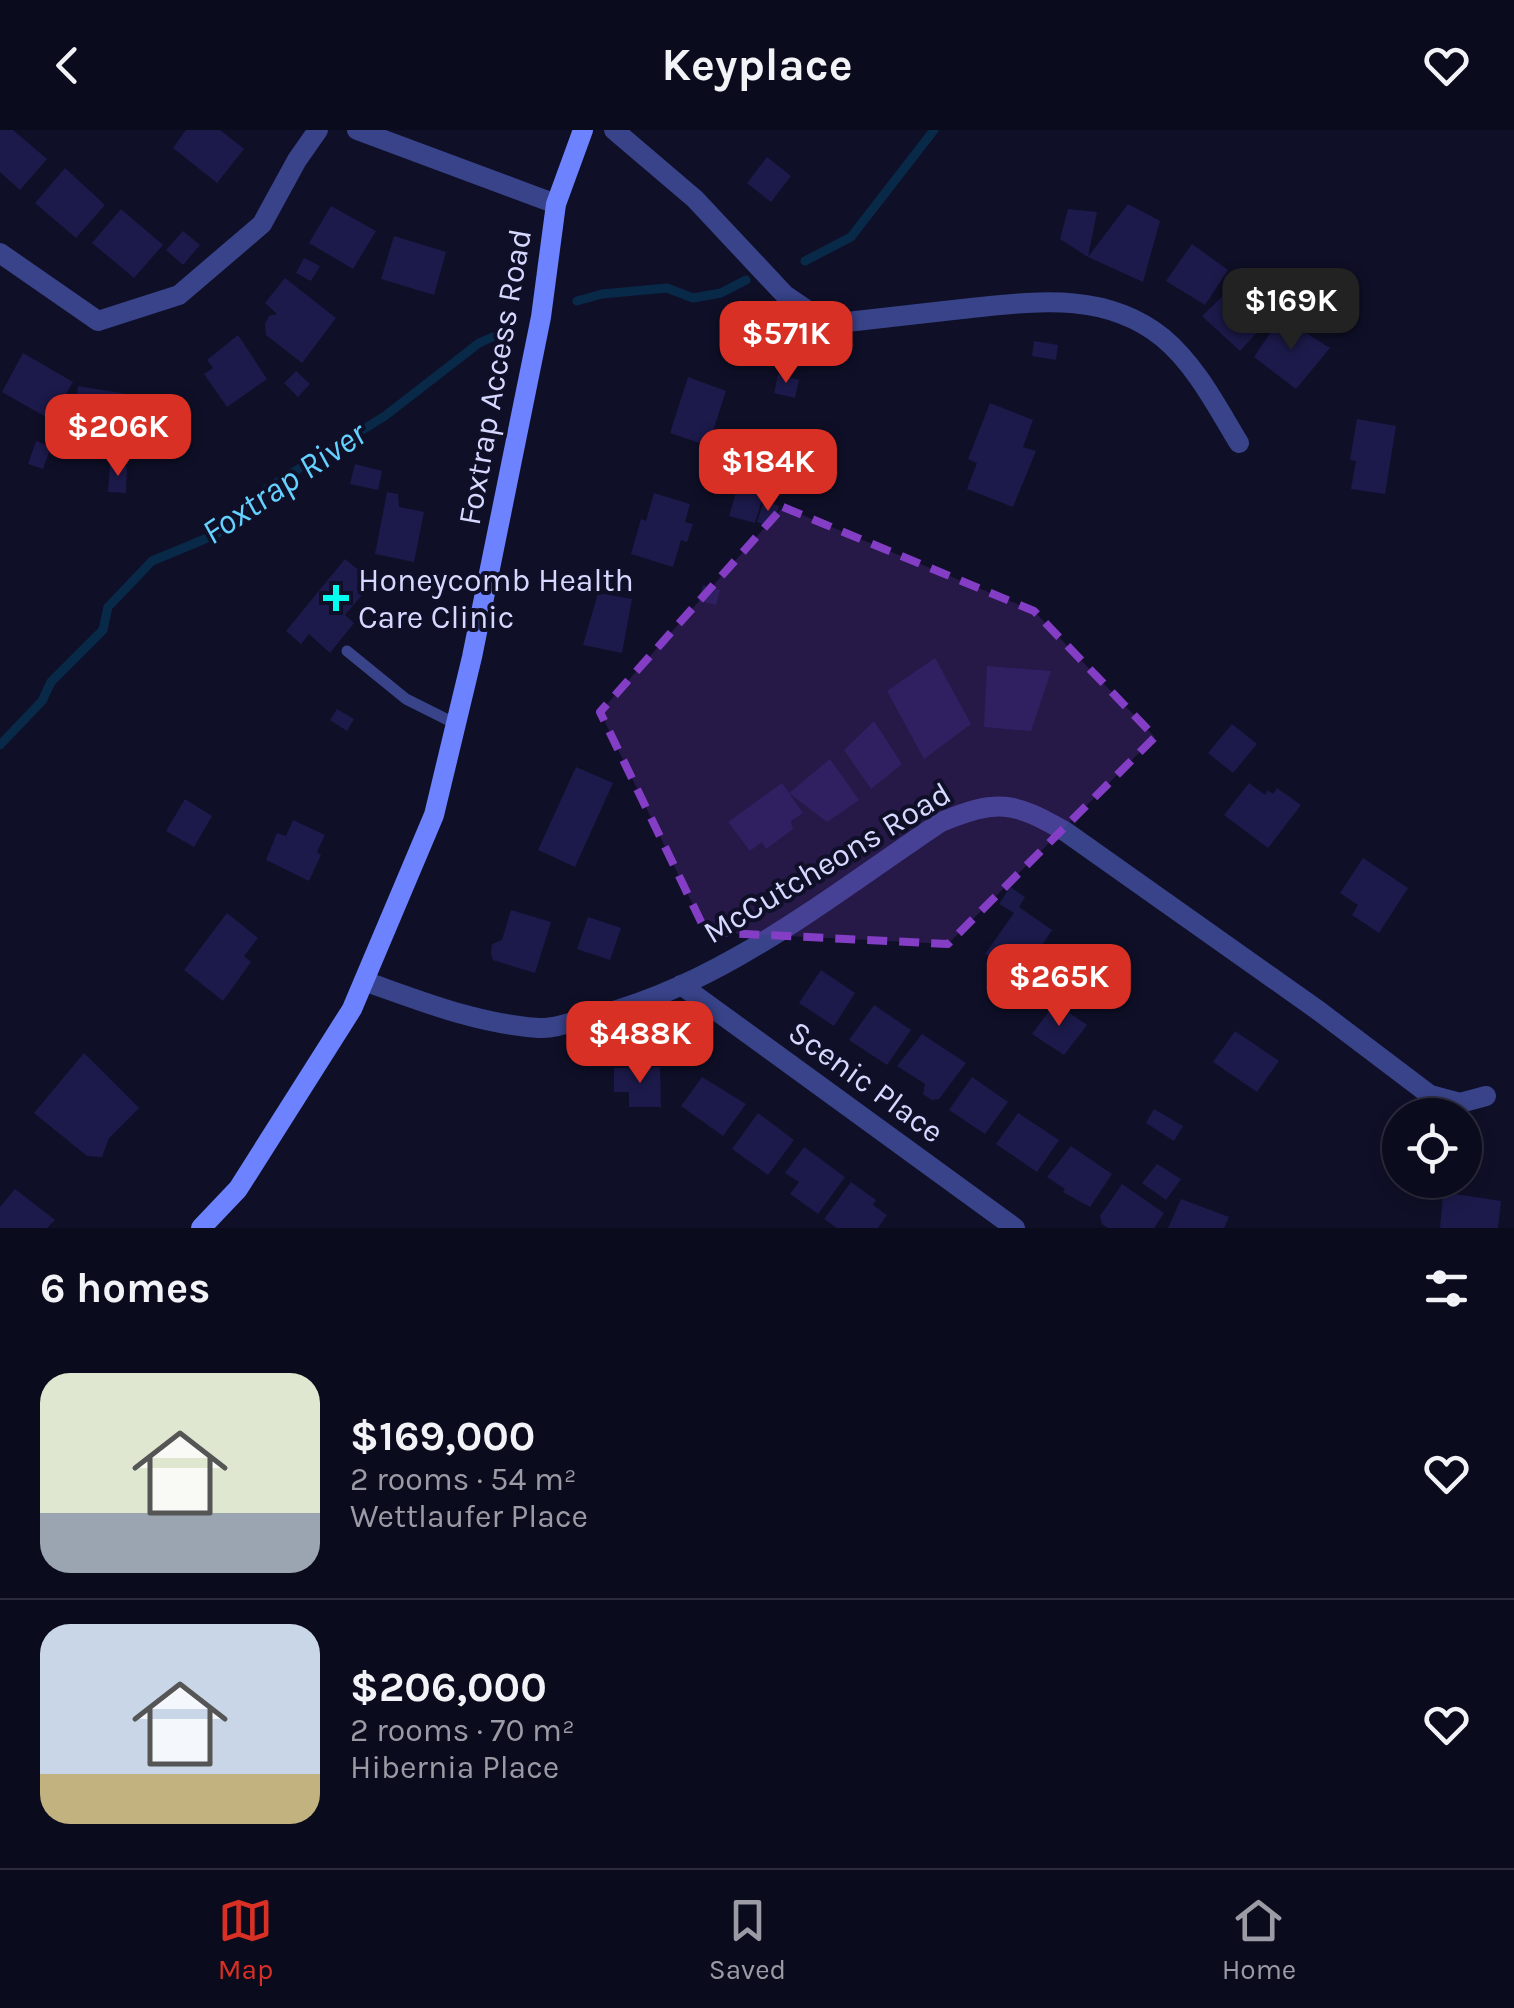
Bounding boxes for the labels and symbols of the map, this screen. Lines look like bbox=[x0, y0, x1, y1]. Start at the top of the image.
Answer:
street label: Foxtrap Access Road bbox=[451, 226, 539, 528]
pin: $169K bbox=[1221, 268, 1361, 353]
pin: $571K bbox=[716, 301, 856, 386]
pin: $206K bbox=[48, 394, 188, 479]
water label: Foxtrap River bbox=[194, 412, 375, 553]
pin: $184K bbox=[698, 429, 838, 514]
place label: Honeycomb Health Care Clinic bbox=[358, 562, 634, 636]
marker: Honeycomb Health Care Clinic bbox=[323, 585, 349, 611]
street label: McCutcheons Road bbox=[697, 775, 957, 951]
pin: $265K bbox=[989, 944, 1129, 1029]
pin: $488K bbox=[570, 1001, 710, 1086]
street label: Scenic Place bbox=[781, 1013, 951, 1151]

